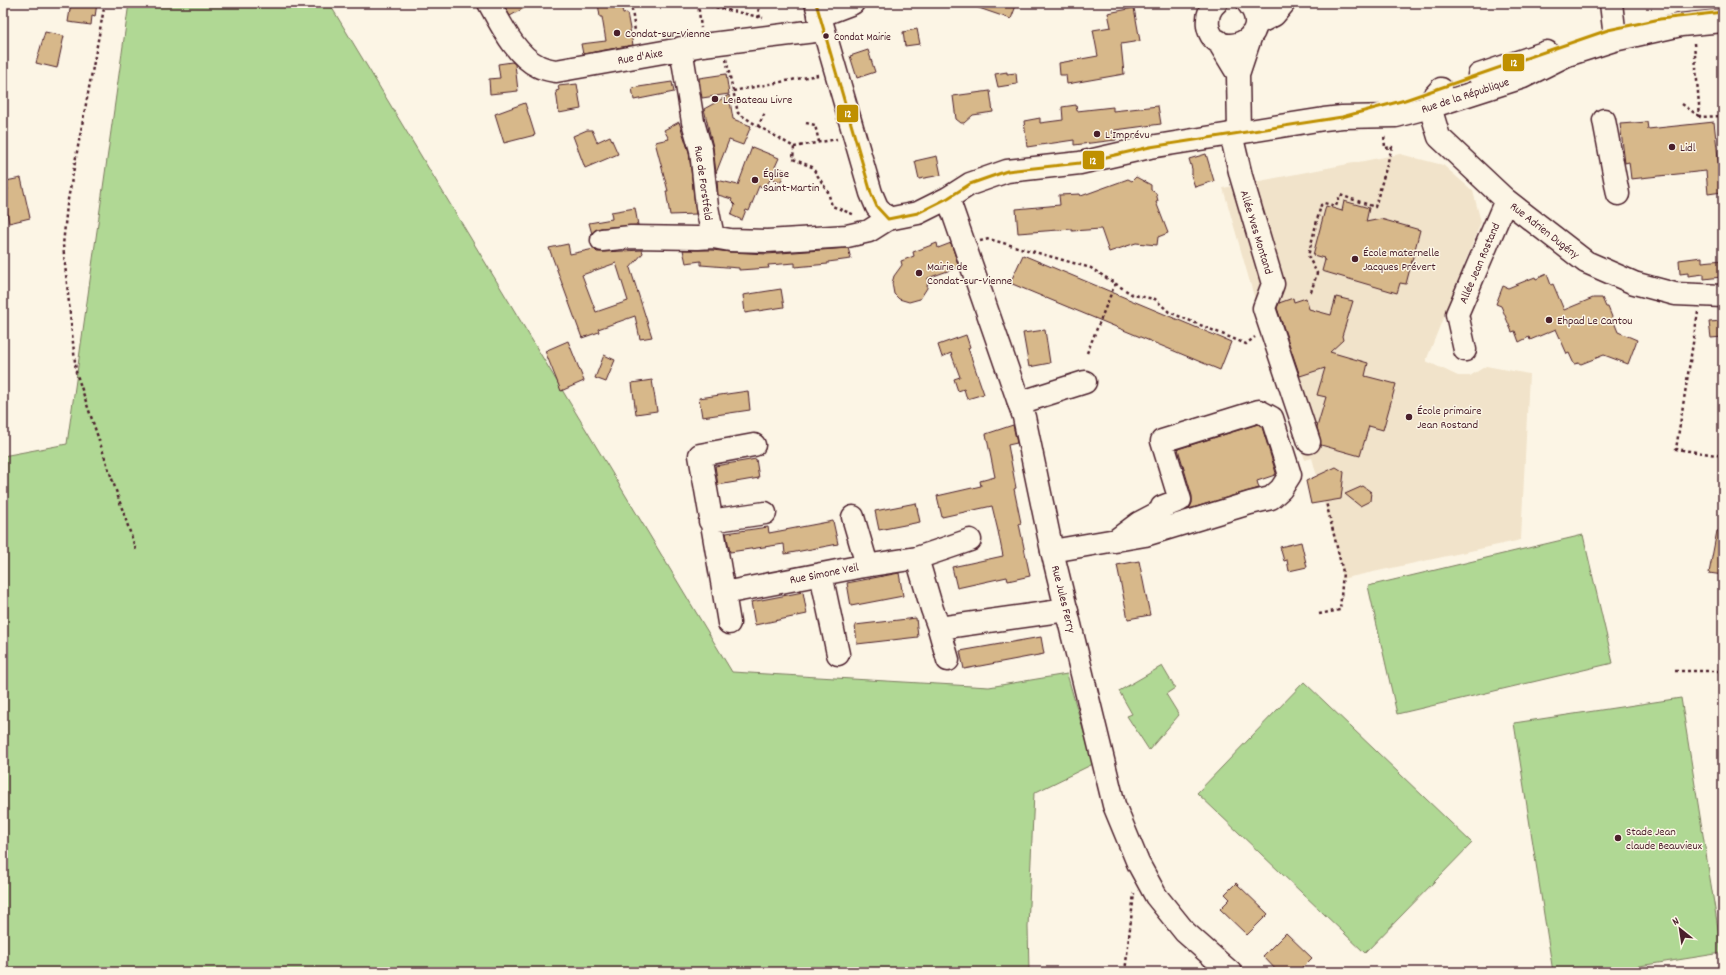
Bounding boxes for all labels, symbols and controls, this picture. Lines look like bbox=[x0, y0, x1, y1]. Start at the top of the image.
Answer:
place label: Condat-sur-Vienne bbox=[625, 26, 710, 43]
marker: Condat-sur-Vienne bbox=[612, 28, 622, 38]
place label: Condat Mairie bbox=[834, 30, 891, 46]
marker: Condat Mairie bbox=[821, 31, 831, 41]
street label: Rue d'Aixe bbox=[616, 45, 664, 70]
line badge: 12 bbox=[1502, 53, 1525, 72]
text: 12 bbox=[1510, 56, 1518, 72]
street label: Rue de la République bbox=[1419, 74, 1512, 119]
place label: Le Bateau Livre bbox=[723, 92, 792, 109]
marker: Le Bateau Livre bbox=[710, 94, 720, 104]
line badge: 12 bbox=[836, 104, 859, 123]
text: 12 bbox=[844, 107, 852, 123]
place label: L'Imprévu bbox=[1105, 127, 1150, 144]
marker: L'Imprévu bbox=[1092, 129, 1102, 139]
place label: Lidl bbox=[1680, 140, 1696, 157]
marker: Lidl bbox=[1667, 142, 1677, 152]
street label: Rue de Forstfeld bbox=[689, 145, 716, 222]
line badge: 12 bbox=[1082, 150, 1105, 170]
text: 12 bbox=[1089, 154, 1097, 170]
place label: Église Saint-Martin bbox=[763, 166, 820, 197]
marker: Église Saint-Martin bbox=[750, 175, 760, 185]
street label: Allée Yves Montand bbox=[1235, 188, 1276, 277]
street label: Rue Adrien Dugény bbox=[1506, 199, 1583, 264]
street label: Allée Jean Rostand bbox=[1456, 220, 1505, 307]
place label: École maternelle Jacques Prévert bbox=[1363, 245, 1439, 276]
marker: École maternelle Jacques Prévert bbox=[1350, 254, 1360, 264]
place label: Mairie de Condat-sur-Vienne bbox=[927, 259, 1012, 290]
marker: Mairie de Condat-sur-Vienne bbox=[914, 268, 924, 278]
place label: Ehpad Le Cantou bbox=[1557, 313, 1632, 330]
marker: Ehpad Le Cantou bbox=[1544, 315, 1554, 325]
place label: École primaire Jean Rostand bbox=[1417, 403, 1481, 434]
marker: École primaire Jean Rostand bbox=[1404, 412, 1414, 422]
street label: Rue Simone Veil bbox=[788, 559, 860, 589]
street label: Rue Jules Ferry bbox=[1046, 564, 1079, 636]
place label: Stade Jean claude Beauvieux bbox=[1626, 824, 1703, 855]
marker: Stade Jean claude Beauvieux bbox=[1613, 833, 1623, 843]
north arrow bbox=[1660, 909, 1700, 949]
text: N bbox=[1670, 914, 1683, 930]

